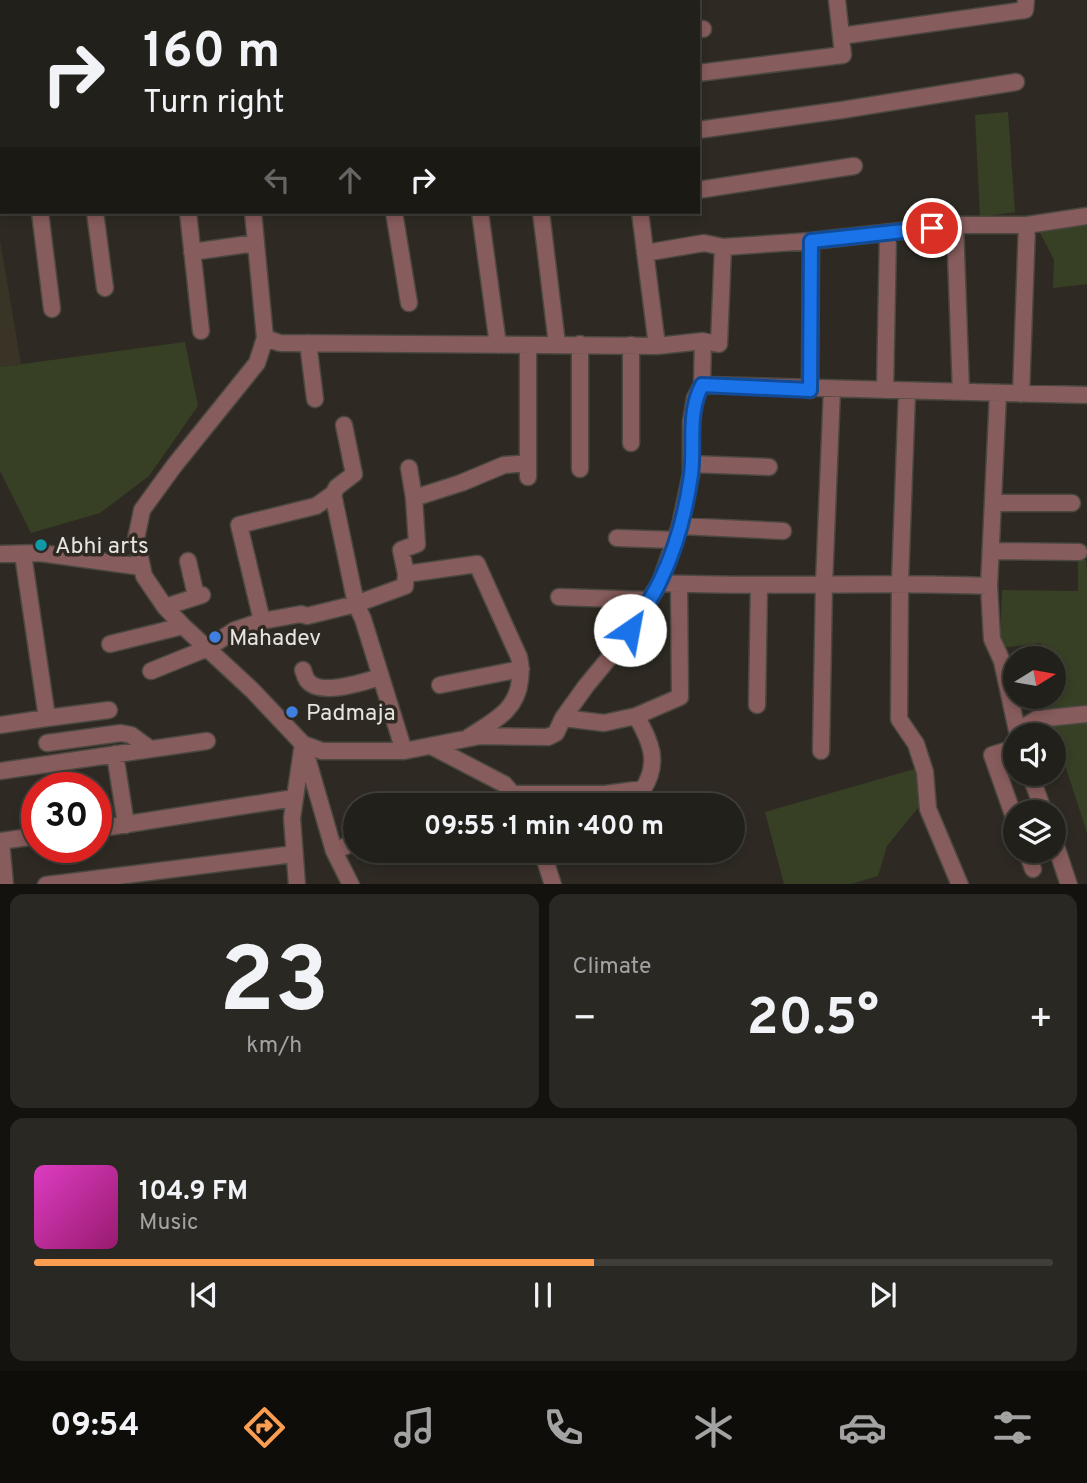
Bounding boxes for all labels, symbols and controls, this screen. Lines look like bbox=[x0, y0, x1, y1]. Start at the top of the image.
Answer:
text: 160 m bbox=[143, 23, 280, 85]
icon: right bbox=[28, 28, 119, 119]
text: Turn right bbox=[143, 84, 285, 124]
icon: left bbox=[258, 161, 296, 199]
icon: ahead bbox=[331, 161, 369, 199]
icon: right bbox=[404, 161, 442, 199]
pin bbox=[902, 198, 962, 258]
icon: arrive bbox=[913, 209, 951, 247]
place label: Abhi arts bbox=[55, 533, 149, 562]
marker: Abhi arts bbox=[33, 537, 49, 553]
position arrow bbox=[593, 593, 667, 667]
place label: Mahadev bbox=[229, 625, 321, 654]
marker: Mahadev bbox=[207, 629, 223, 645]
north arrow bbox=[1003, 646, 1066, 709]
map controls bbox=[1003, 646, 1066, 863]
place label: Padmaja bbox=[306, 700, 396, 729]
marker: Padmaja bbox=[284, 704, 300, 720]
button: sound bbox=[1003, 723, 1066, 786]
speed limit sign: 30 bbox=[21, 772, 112, 863]
button: layers bbox=[1003, 800, 1066, 863]
text: 09:55 · 1 min · 400 m bbox=[424, 811, 664, 844]
text: 23 bbox=[219, 929, 329, 1044]
text: Climate bbox=[573, 953, 651, 982]
text: 20.5° bbox=[747, 987, 879, 1053]
text: − bbox=[573, 996, 597, 1045]
text: + bbox=[1028, 996, 1053, 1045]
text: km/h bbox=[246, 1032, 302, 1061]
text: 104.9 FM bbox=[139, 1176, 248, 1209]
text: Music bbox=[139, 1209, 199, 1238]
icon: previous bbox=[185, 1276, 223, 1314]
icon: pause bbox=[524, 1276, 562, 1314]
icon: next bbox=[864, 1276, 902, 1314]
icon: directions bbox=[240, 1403, 289, 1452]
icon: music bbox=[390, 1403, 439, 1452]
icon: phone bbox=[539, 1403, 588, 1452]
icon: climate bbox=[689, 1403, 738, 1452]
icon: car bbox=[838, 1403, 887, 1452]
icon: filters bbox=[988, 1403, 1037, 1452]
text: 09:54 bbox=[50, 1407, 140, 1447]

